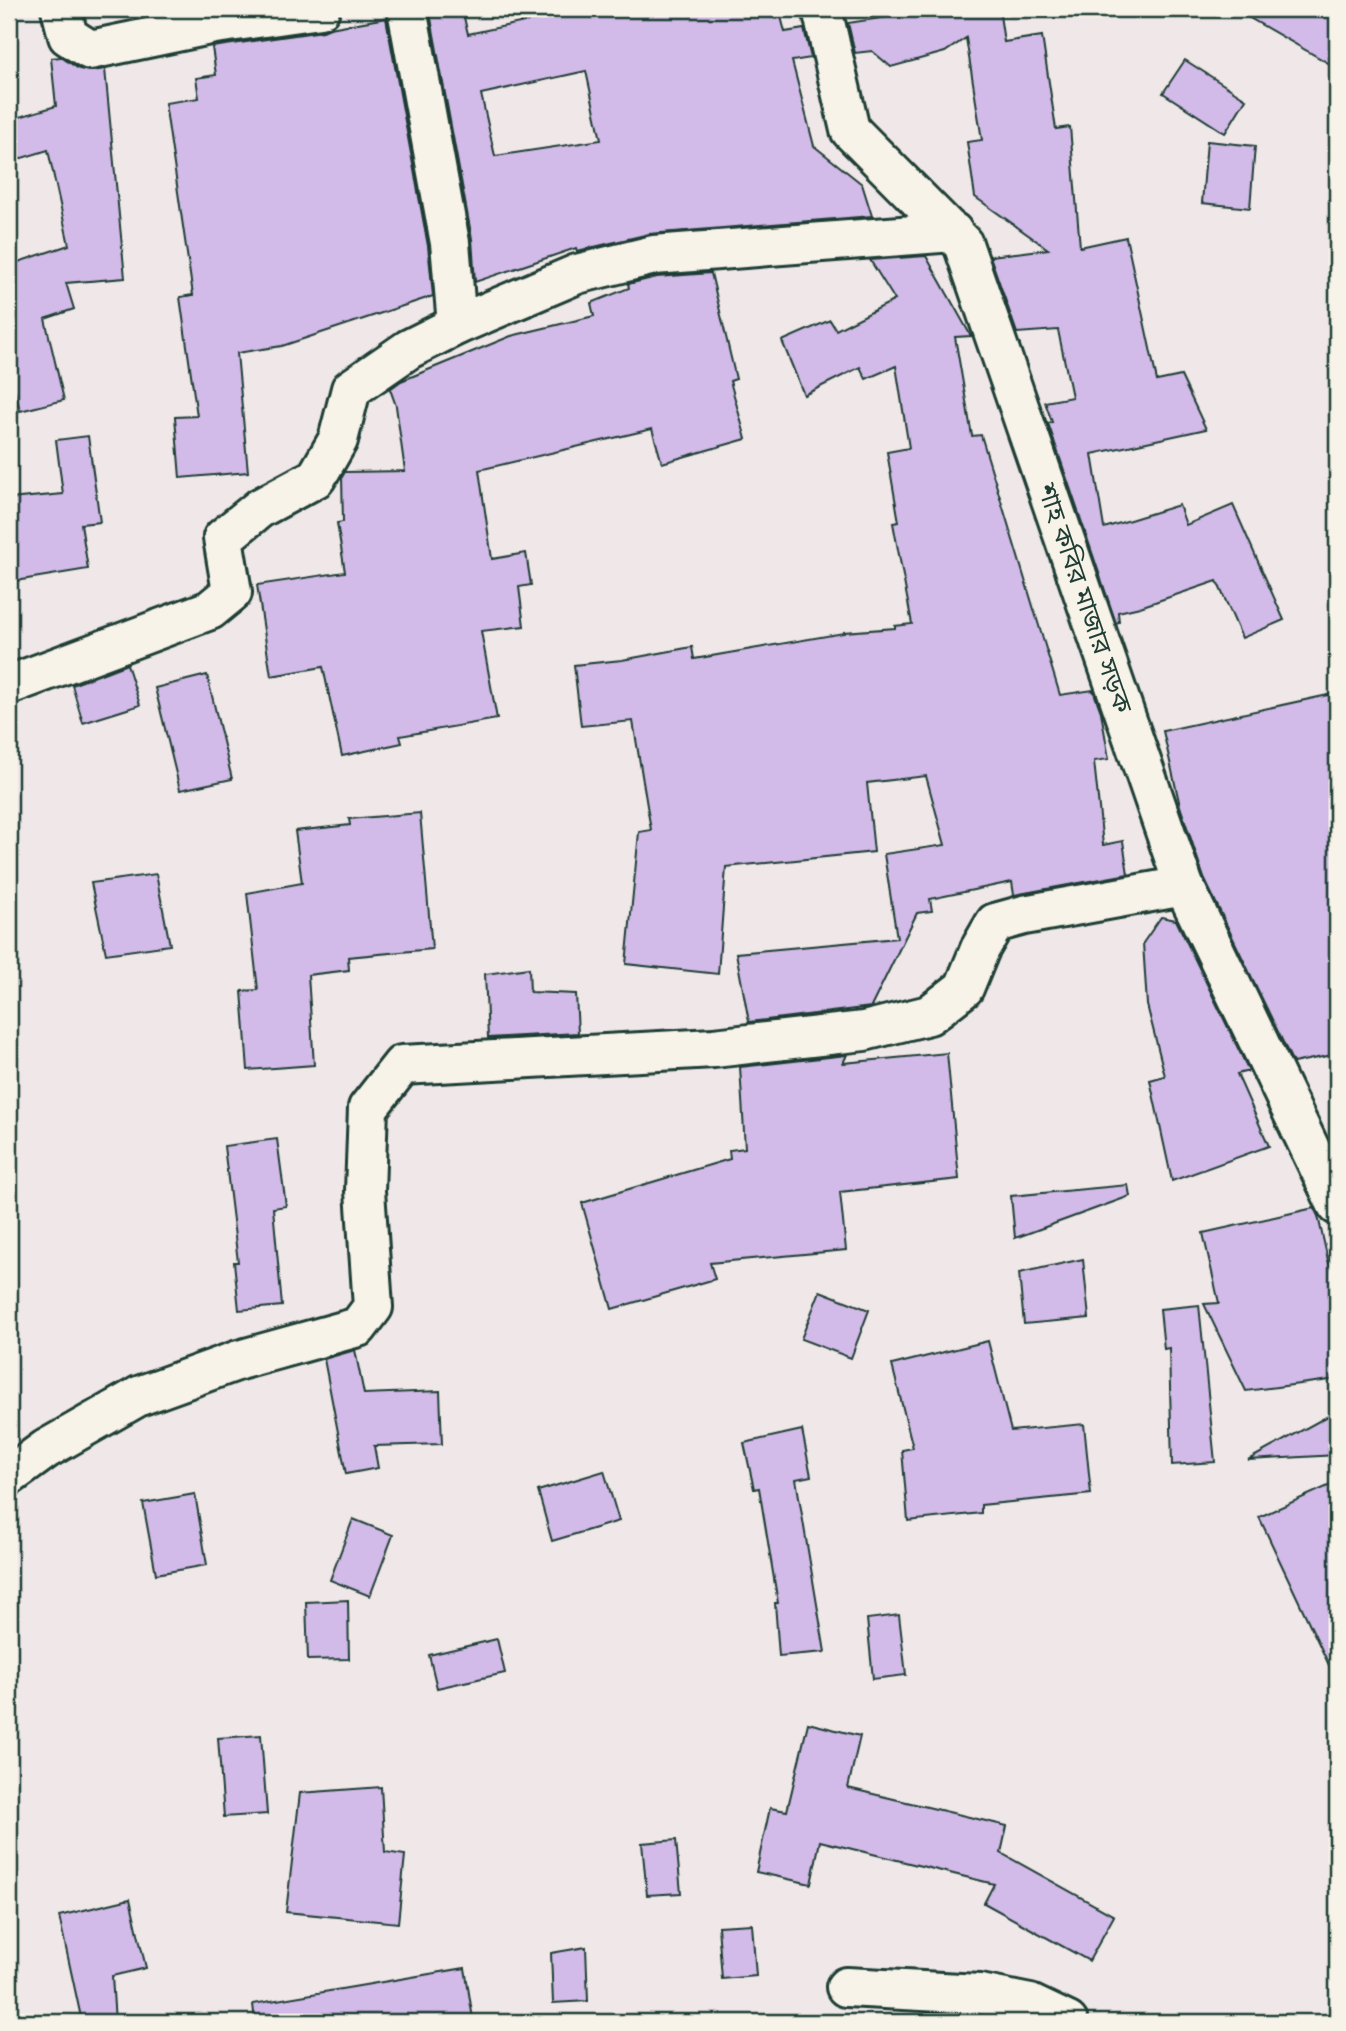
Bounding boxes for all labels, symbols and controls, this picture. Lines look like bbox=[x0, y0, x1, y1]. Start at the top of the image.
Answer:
street label: শাহ কবির মাজার সড়ক bbox=[1024, 476, 1146, 720]

